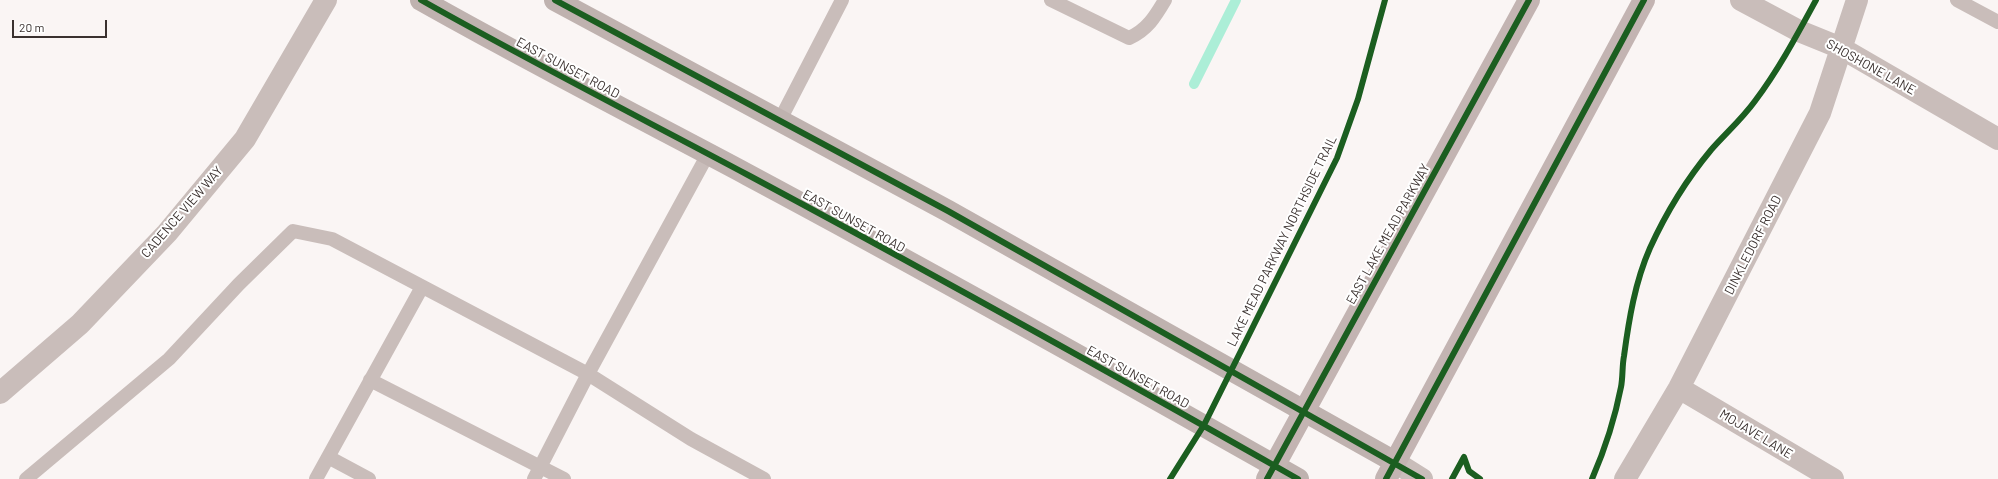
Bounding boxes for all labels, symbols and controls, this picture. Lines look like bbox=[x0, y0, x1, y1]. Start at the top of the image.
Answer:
scale bar bbox=[14, 12, 109, 38]
text: 20 m bbox=[19, 20, 45, 34]
street label: EAST SUNSET ROAD bbox=[514, 34, 622, 102]
street label: SHOSHONE LANE bbox=[1824, 36, 1918, 98]
street label: LAKE MEAD PARKWAY NORTHSIDE TRAIL bbox=[1224, 133, 1340, 349]
street label: EAST LAKE MEAD PARKWAY bbox=[1343, 161, 1433, 307]
street label: CADENCE VIEW WAY bbox=[138, 163, 226, 261]
street label: EAST SUNSET ROAD bbox=[800, 186, 908, 256]
street label: DINKLEDORF ROAD bbox=[1721, 193, 1785, 297]
street label: EAST SUNSET ROAD bbox=[1084, 342, 1192, 412]
street label: MOJAVE LANE bbox=[1717, 406, 1795, 462]

